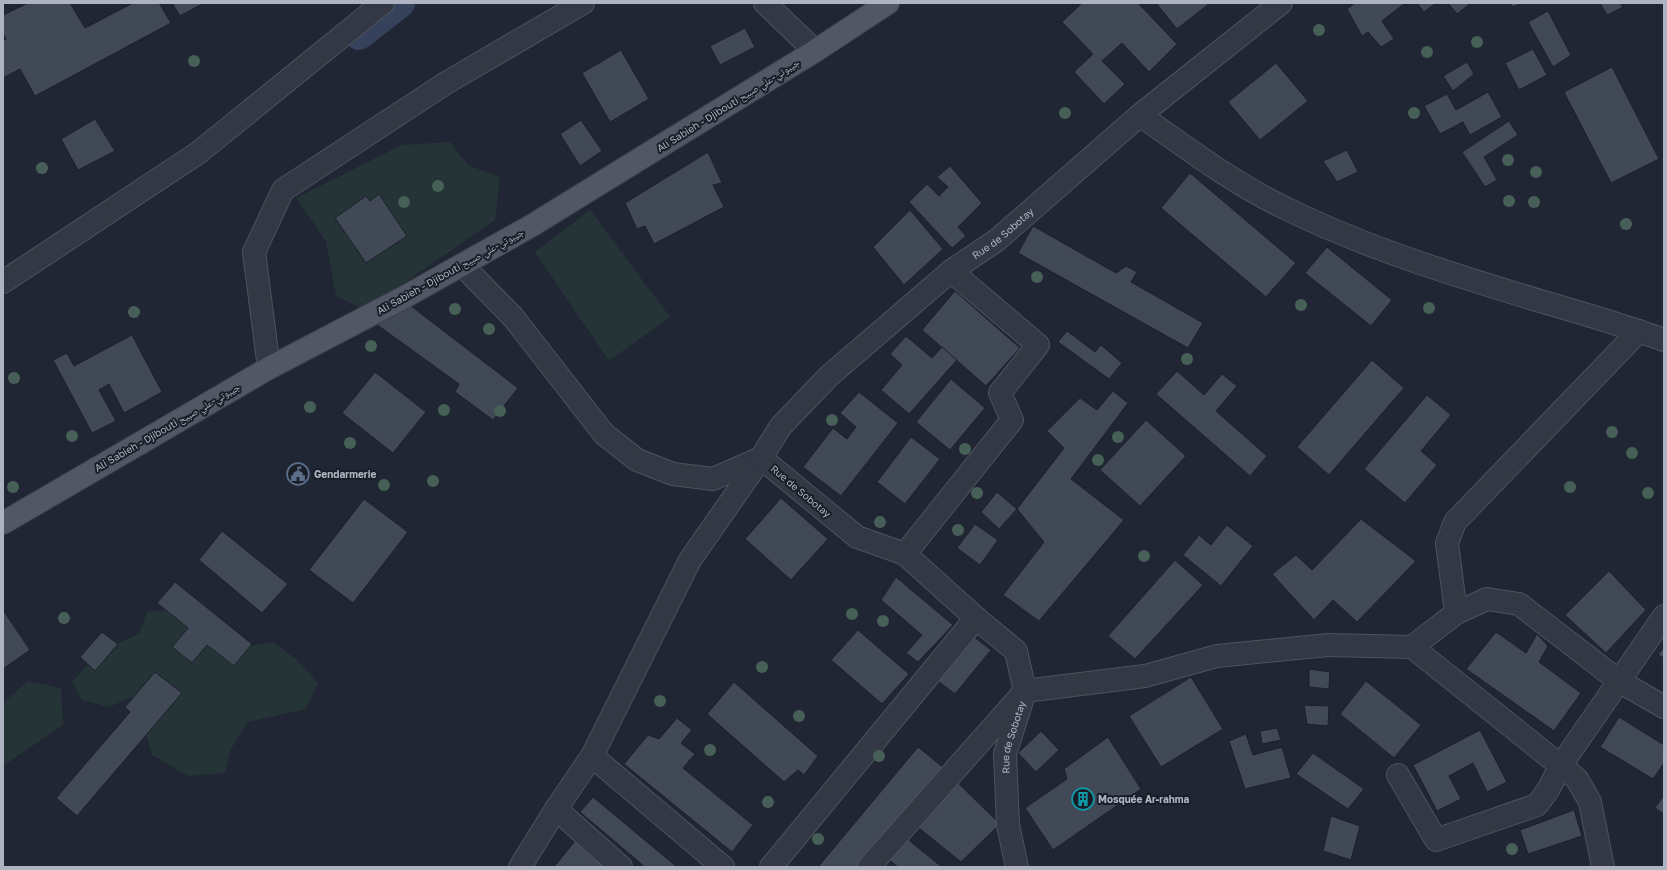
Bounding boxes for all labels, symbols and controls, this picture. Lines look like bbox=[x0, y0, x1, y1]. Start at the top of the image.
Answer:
street label: Ali Sabieh - Djibouti جيبوتي-علي صبيح bbox=[655, 56, 803, 156]
street label: Rue de Sobotay bbox=[970, 205, 1036, 261]
street label: Ali Sabieh - Djibouti جيبوتي-علي صبيح bbox=[375, 225, 527, 319]
street label: Ali Sabieh - Djibouti جيبوتي-علي صبيح bbox=[92, 380, 244, 476]
public building icon: Gendarmerie bbox=[285, 461, 311, 487]
street label: Rue de Sobotay bbox=[768, 462, 834, 520]
place label: Gendarmerie bbox=[314, 468, 376, 480]
street label: Rue de Sobotay bbox=[999, 699, 1028, 774]
building icon: Mosquée Ar-rahma bbox=[1070, 786, 1096, 812]
place label: Mosquée Ar-rahma bbox=[1098, 793, 1190, 805]

